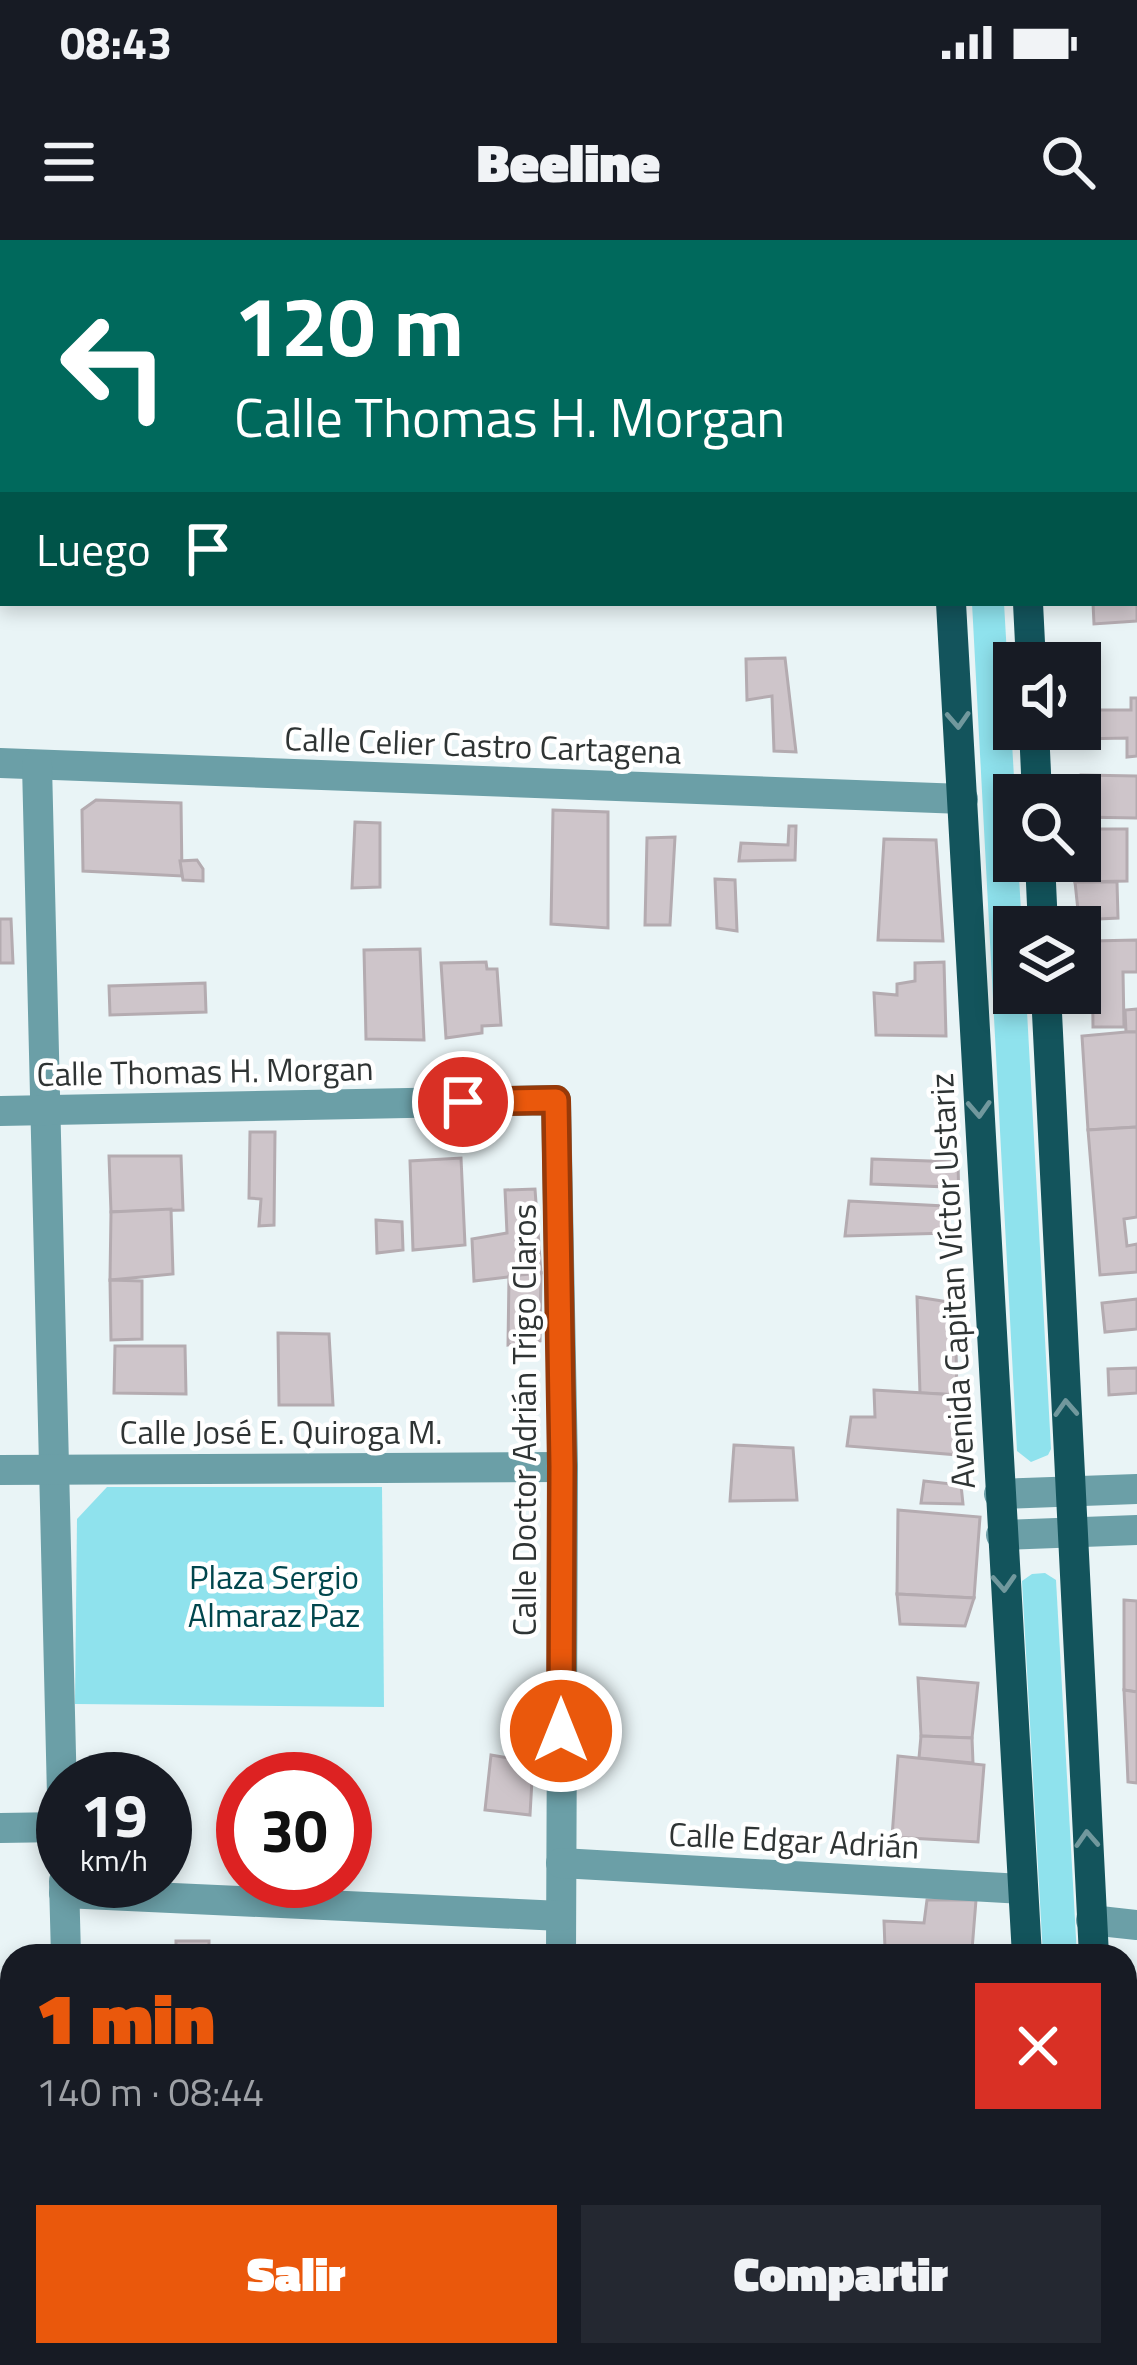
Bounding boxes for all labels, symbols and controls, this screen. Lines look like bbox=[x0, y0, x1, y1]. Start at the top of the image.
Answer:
text: 08:43 bbox=[60, 8, 172, 76]
text: Beeline bbox=[477, 121, 660, 203]
icon: menu bbox=[36, 129, 102, 195]
icon: search bbox=[1035, 129, 1101, 195]
text: 120 m bbox=[234, 261, 464, 389]
icon: left bbox=[36, 288, 192, 444]
text: Calle Thomas H. Morgan bbox=[234, 376, 785, 458]
text: Luego bbox=[36, 515, 151, 583]
icon: arrive bbox=[175, 516, 241, 582]
map controls bbox=[993, 642, 1101, 1014]
button: sound bbox=[993, 642, 1101, 750]
one-way arrow bbox=[945, 711, 971, 730]
street label: Calle Celier Castro Cartagena bbox=[284, 713, 682, 777]
button: search bbox=[993, 774, 1101, 882]
button: layers bbox=[993, 906, 1101, 1014]
street label: Calle Thomas H. Morgan bbox=[36, 1043, 374, 1099]
pin bbox=[412, 1051, 514, 1153]
icon: arrive bbox=[430, 1069, 496, 1135]
street label: Avenida Capitan Víctor Ustariz bbox=[916, 1072, 988, 1490]
one-way arrow bbox=[966, 1100, 992, 1119]
street label: Calle Doctor Adrián Trigo Claros bbox=[499, 1204, 549, 1636]
one-way arrow bbox=[1053, 1398, 1079, 1417]
street label: Calle José E. Quiroga M. bbox=[119, 1407, 443, 1457]
park label: Plaza Sergio Almaraz Paz bbox=[188, 1552, 360, 1640]
one-way arrow bbox=[991, 1574, 1017, 1593]
position arrow bbox=[498, 1668, 624, 1794]
speed limit sign: 30 bbox=[216, 1752, 372, 1908]
text: 19 bbox=[80, 1769, 148, 1860]
street label: Calle Edgar Adrián bbox=[667, 1808, 921, 1872]
one-way arrow bbox=[1074, 1829, 1100, 1848]
text: km/h bbox=[80, 1837, 148, 1883]
text: 1 min bbox=[36, 1962, 215, 2072]
button: close bbox=[975, 1983, 1101, 2109]
text: 140 m · 08:44 bbox=[36, 2062, 264, 2121]
button: Salir bbox=[36, 2205, 557, 2343]
button: Compartir bbox=[581, 2205, 1101, 2343]

